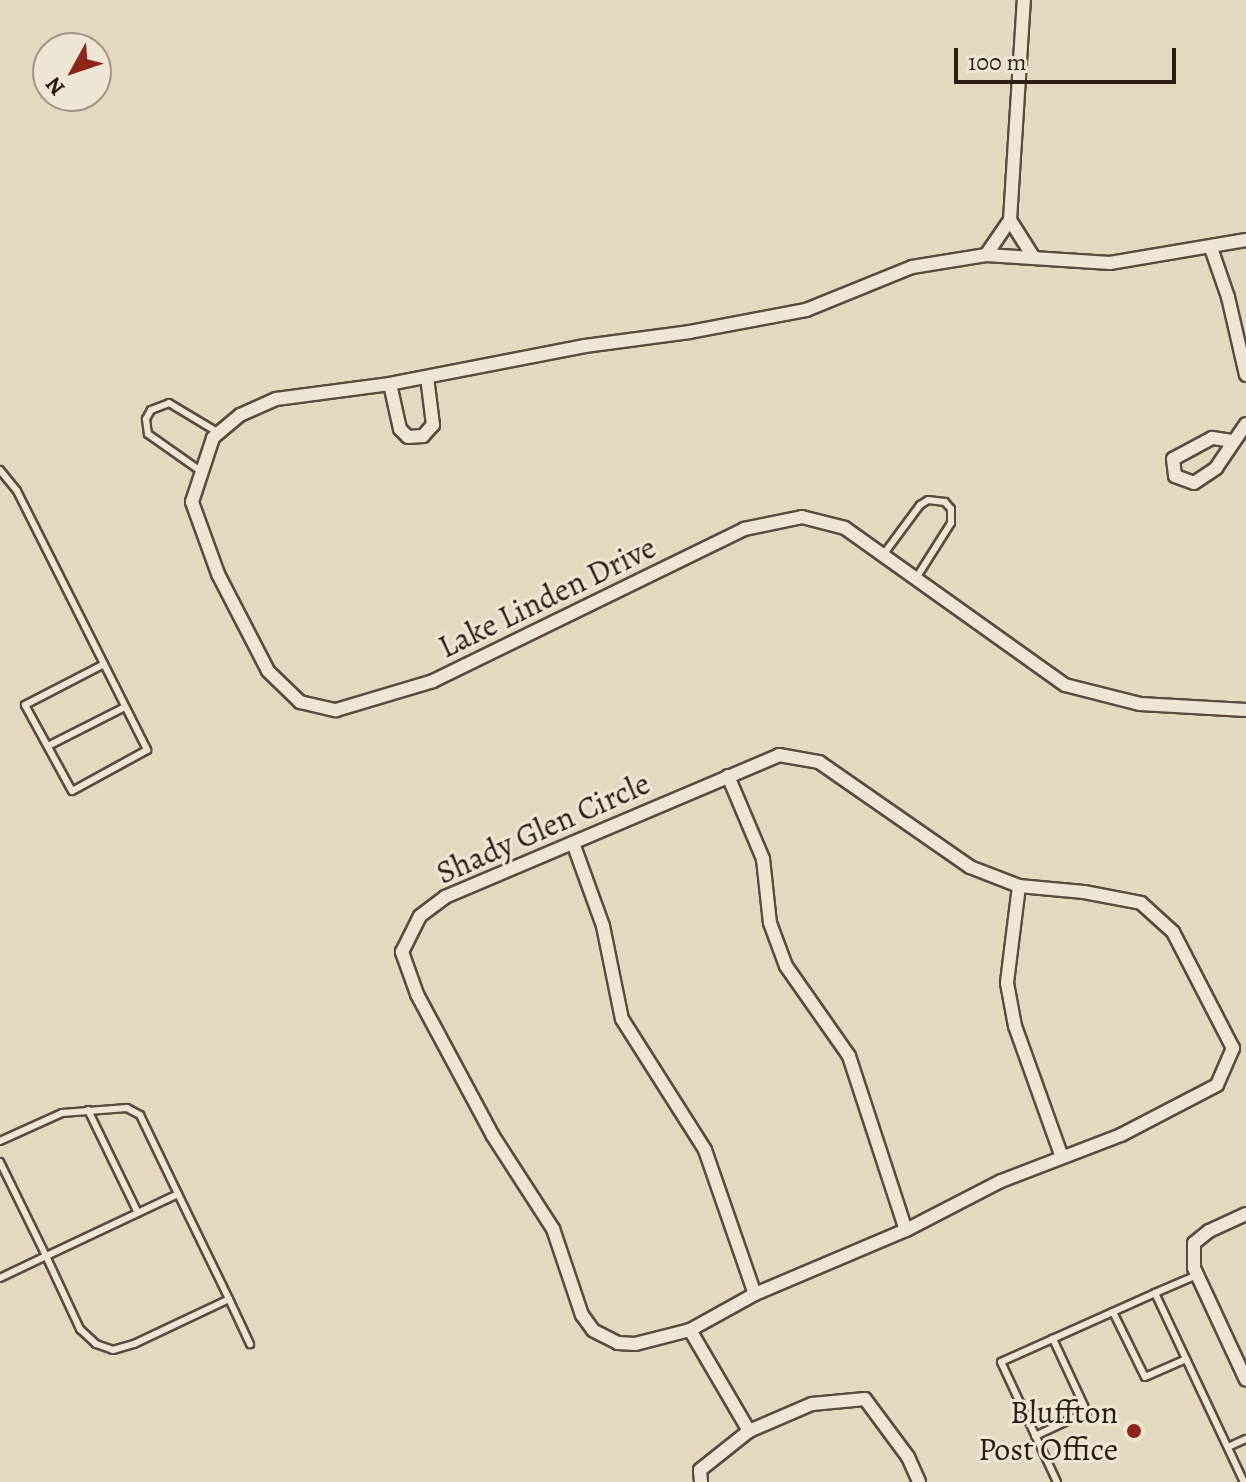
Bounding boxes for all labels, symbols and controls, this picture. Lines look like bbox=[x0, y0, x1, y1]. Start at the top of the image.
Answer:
north arrow bbox=[32, 32, 112, 112]
scale bar bbox=[958, 32, 1180, 82]
text: 100 m bbox=[968, 46, 1027, 78]
text: N bbox=[39, 70, 72, 102]
street label: Lake Linden Drive bbox=[432, 528, 662, 666]
street label: Shady Glen Circle bbox=[430, 764, 656, 892]
place label: Bluffton Post Office bbox=[978, 1394, 1118, 1469]
marker: Bluffton Post Office bbox=[1125, 1422, 1143, 1440]

